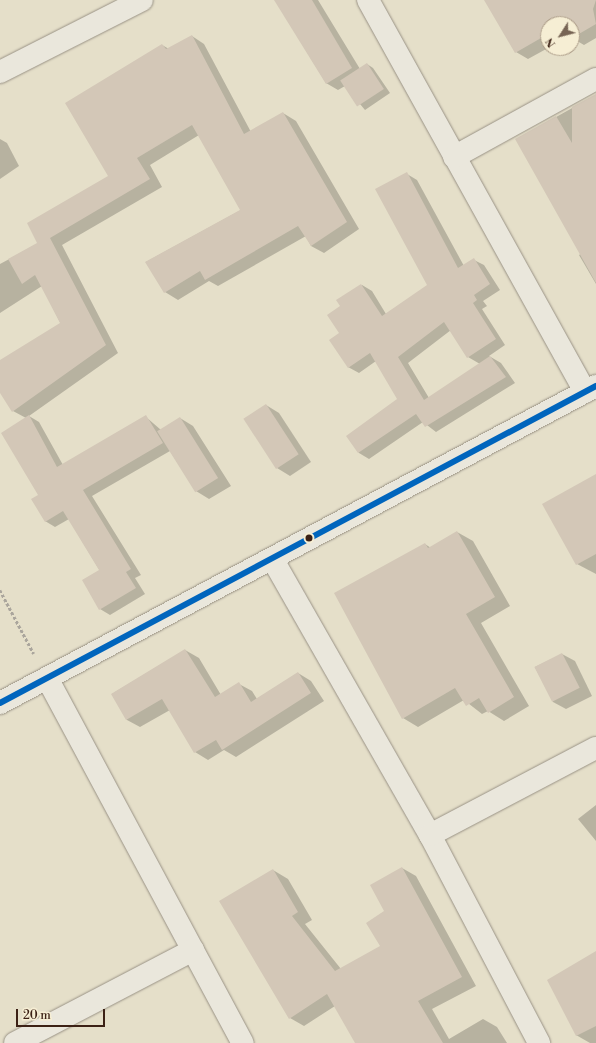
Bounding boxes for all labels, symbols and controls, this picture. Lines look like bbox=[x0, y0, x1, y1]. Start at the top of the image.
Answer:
north arrow bbox=[540, 16, 580, 56]
text: N bbox=[543, 35, 559, 50]
unlabelled marker bbox=[304, 533, 314, 543]
scale bar bbox=[18, 1001, 107, 1027]
text: 20 m bbox=[23, 1008, 51, 1023]

